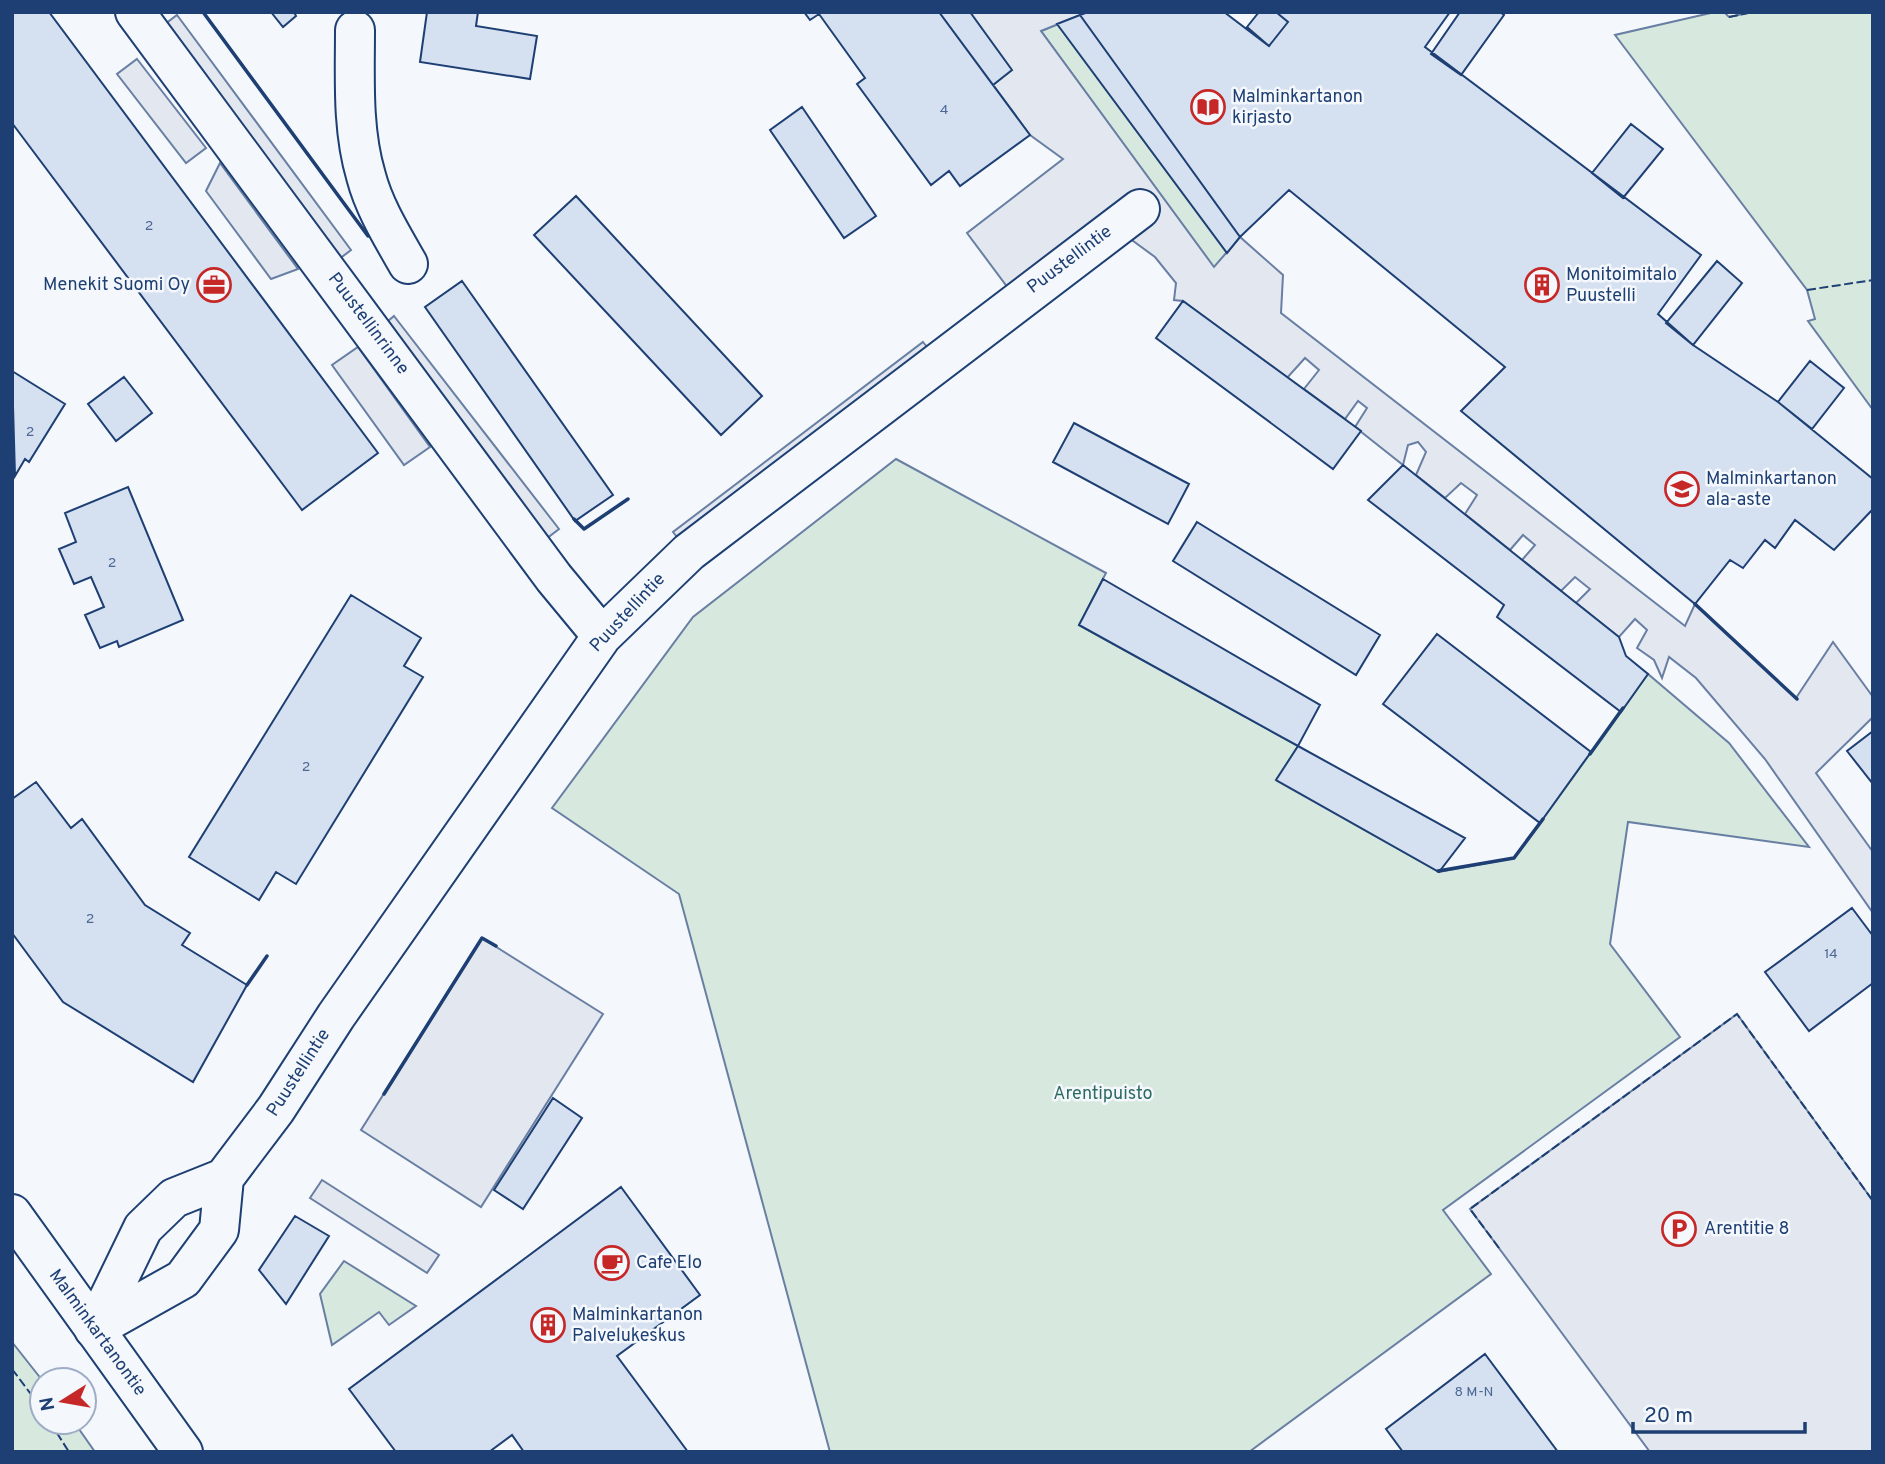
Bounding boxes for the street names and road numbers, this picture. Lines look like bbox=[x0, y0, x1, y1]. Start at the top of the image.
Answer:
street label: Puustellintie bbox=[1023, 221, 1117, 299]
street label: Puustellinrinne bbox=[322, 268, 414, 380]
street label: Puustellintie bbox=[585, 568, 671, 658]
street label: Puustellintie bbox=[262, 1025, 336, 1121]
street label: Malminkartanontie bbox=[43, 1265, 151, 1401]

